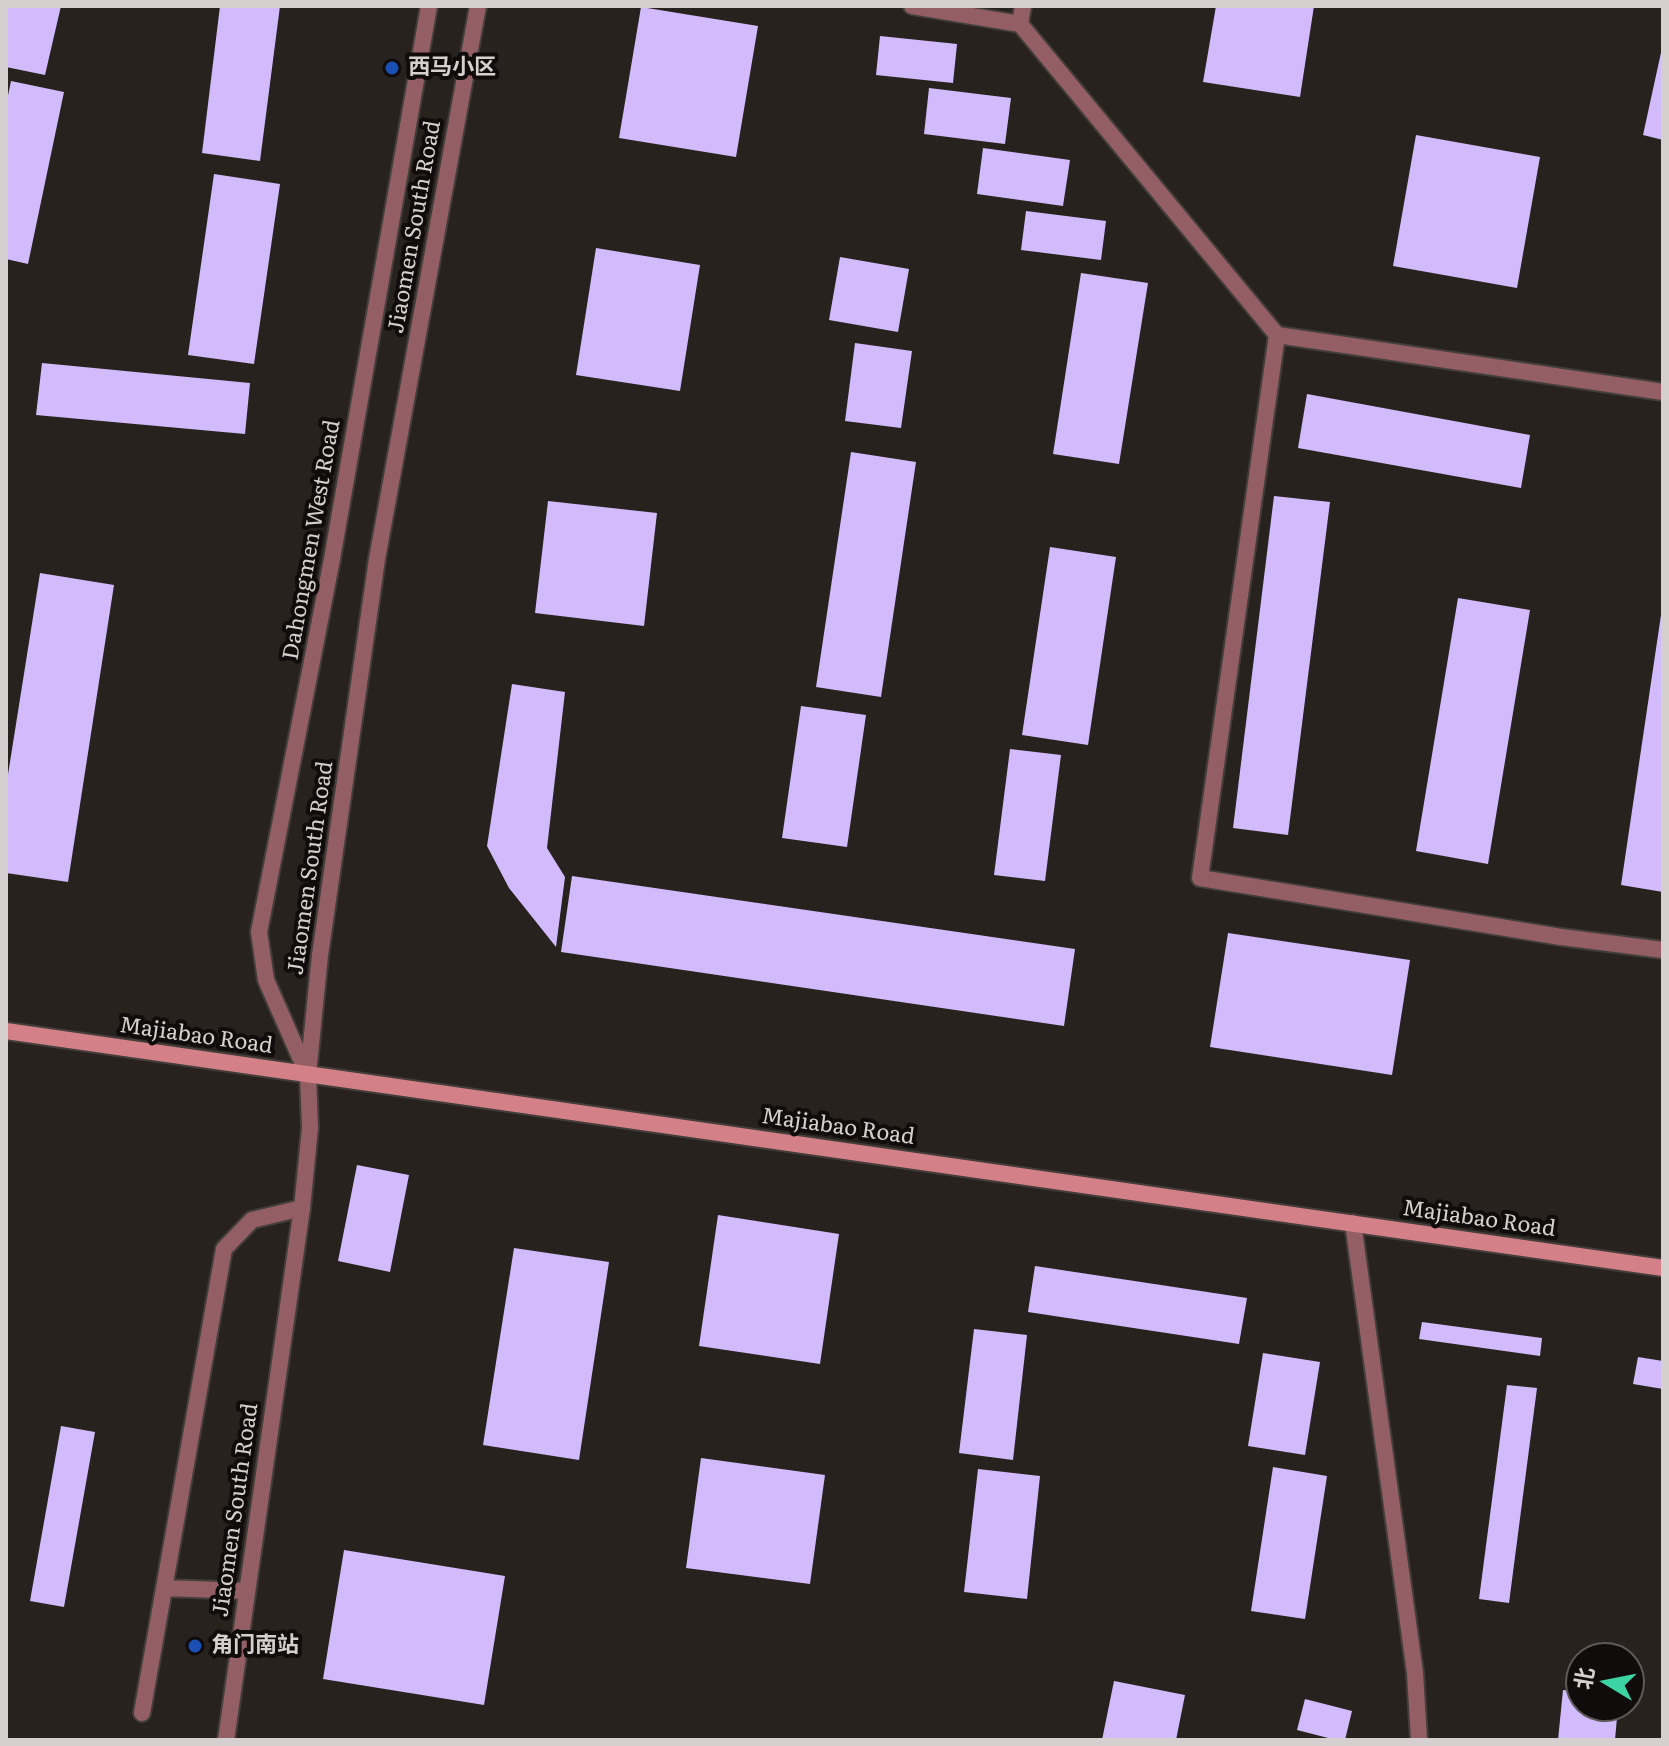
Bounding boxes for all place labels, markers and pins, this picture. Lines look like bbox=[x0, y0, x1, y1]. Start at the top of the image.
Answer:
place label: 西马小区 bbox=[408, 55, 496, 81]
marker: 西马小区 bbox=[383, 59, 401, 77]
place label: 角门南站 bbox=[211, 1633, 299, 1659]
marker: 角门南站 bbox=[186, 1637, 204, 1655]

